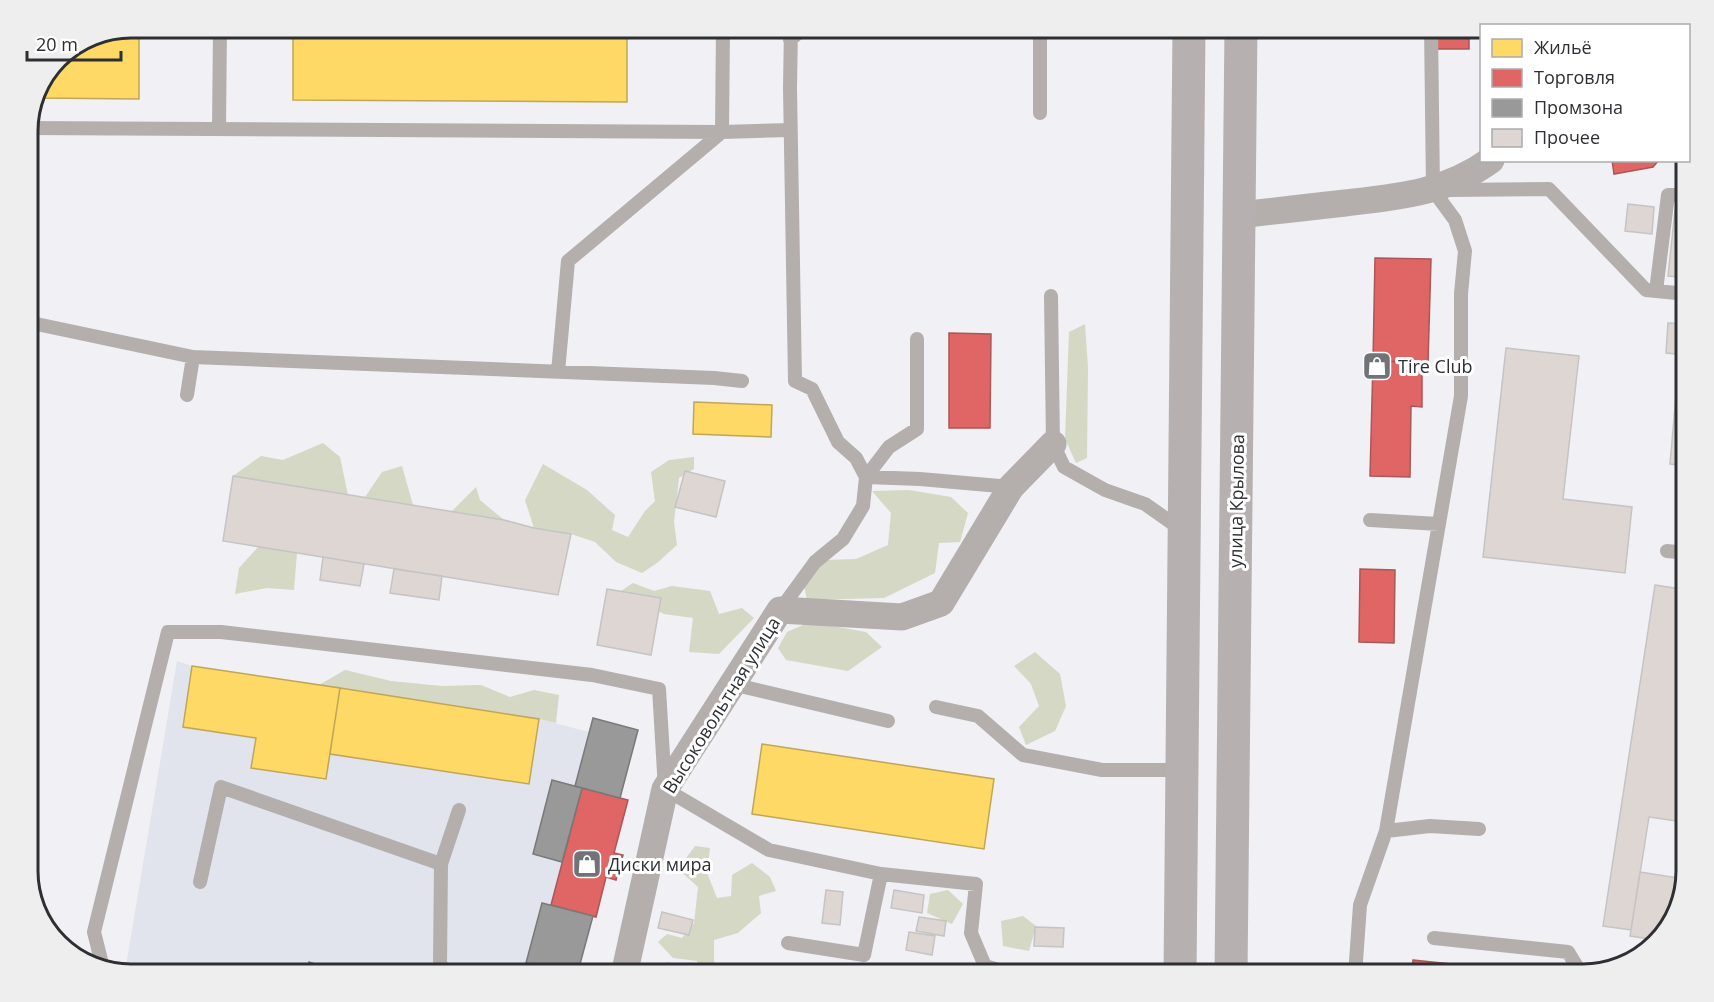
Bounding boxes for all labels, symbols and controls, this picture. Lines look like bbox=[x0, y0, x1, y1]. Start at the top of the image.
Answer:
scale bar bbox=[27, 24, 122, 62]
legend bbox=[1480, 24, 1690, 162]
text: 20 m bbox=[36, 32, 78, 56]
text: Жильё bbox=[1534, 35, 1592, 59]
text: Торговля bbox=[1534, 65, 1615, 89]
text: Промзона bbox=[1534, 95, 1623, 119]
text: Прочее bbox=[1534, 125, 1600, 149]
shop icon: Tire Club bbox=[1361, 350, 1393, 382]
place label: Tire Club bbox=[1398, 354, 1473, 378]
street label: улица Крылова bbox=[1223, 434, 1249, 568]
street label: Высоковольтная улица bbox=[657, 612, 785, 798]
shop icon: Диски мира bbox=[571, 848, 603, 880]
place label: Диски мира bbox=[608, 852, 711, 876]

